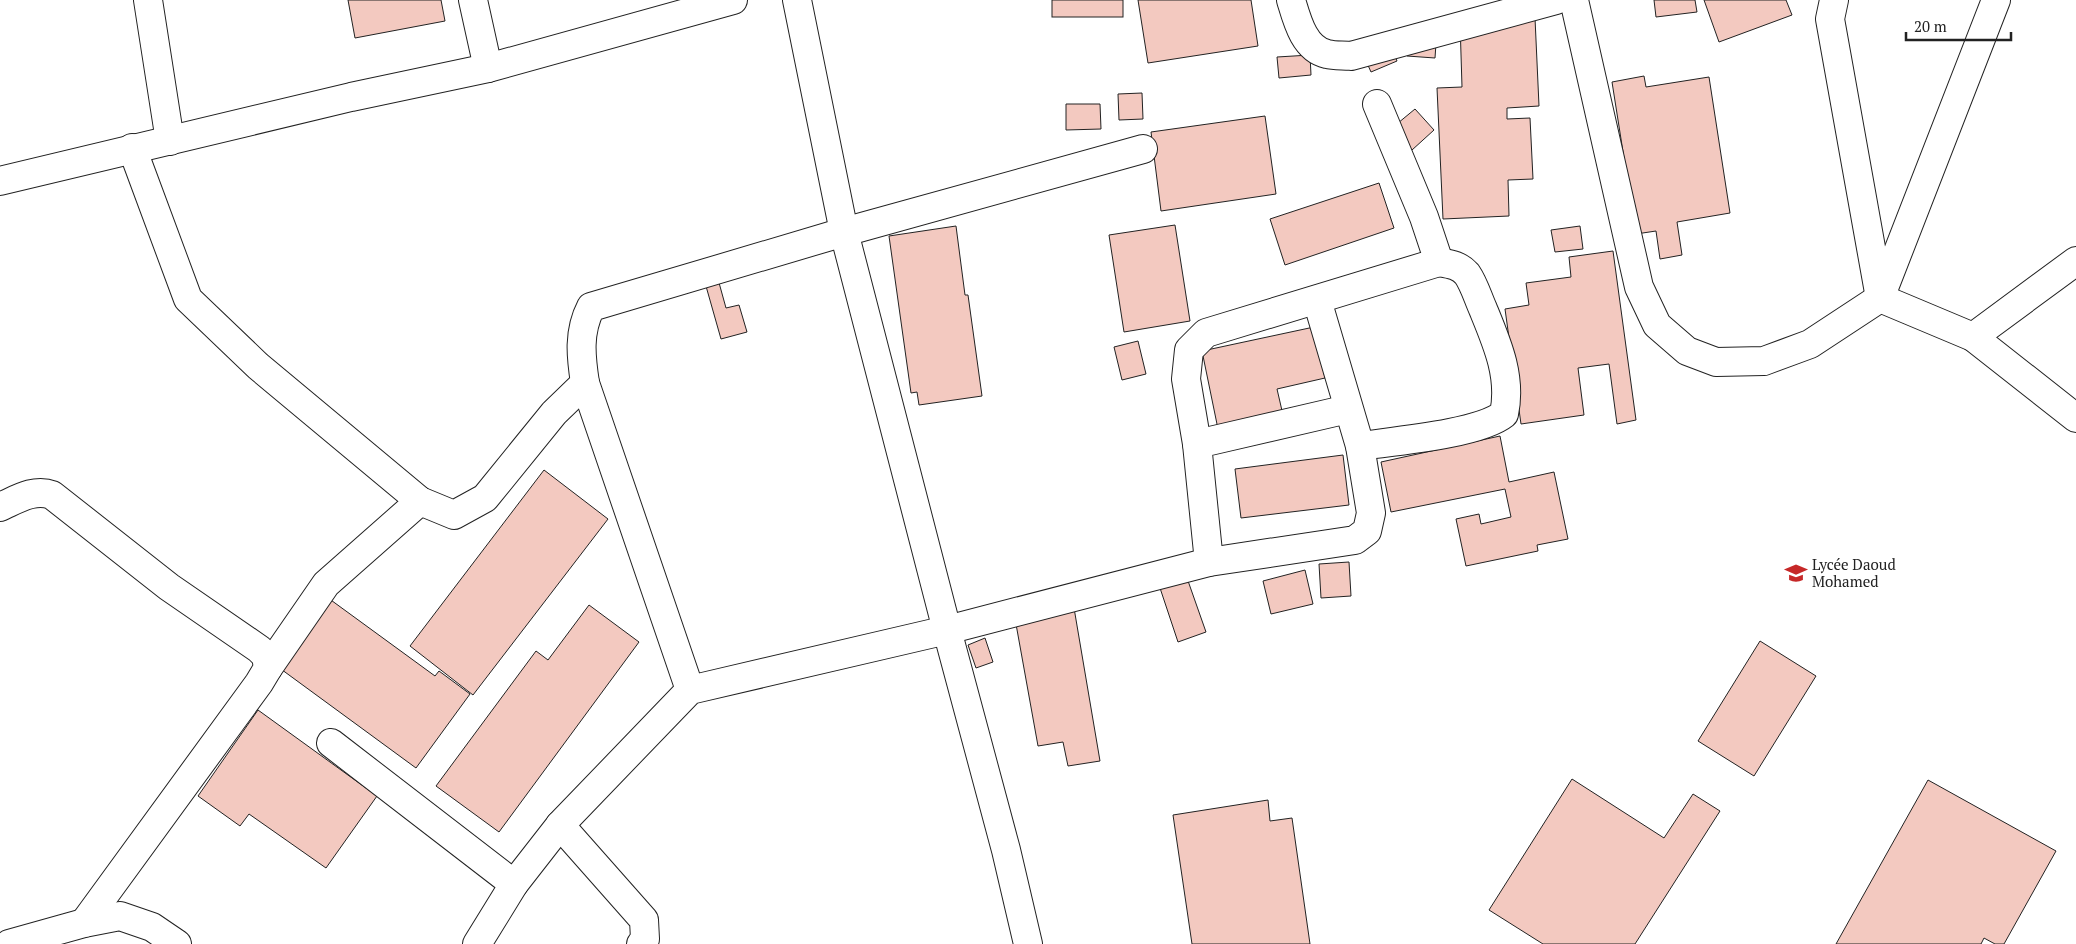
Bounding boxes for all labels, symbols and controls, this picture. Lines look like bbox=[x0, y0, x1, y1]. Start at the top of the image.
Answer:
scale bar bbox=[1906, 10, 2011, 42]
text: 20 m bbox=[1914, 16, 1947, 36]
place label: Lycée Daoud Mohamed bbox=[1812, 554, 1896, 591]
school or university icon: Lycée Daoud Mohamed bbox=[1783, 560, 1809, 586]

